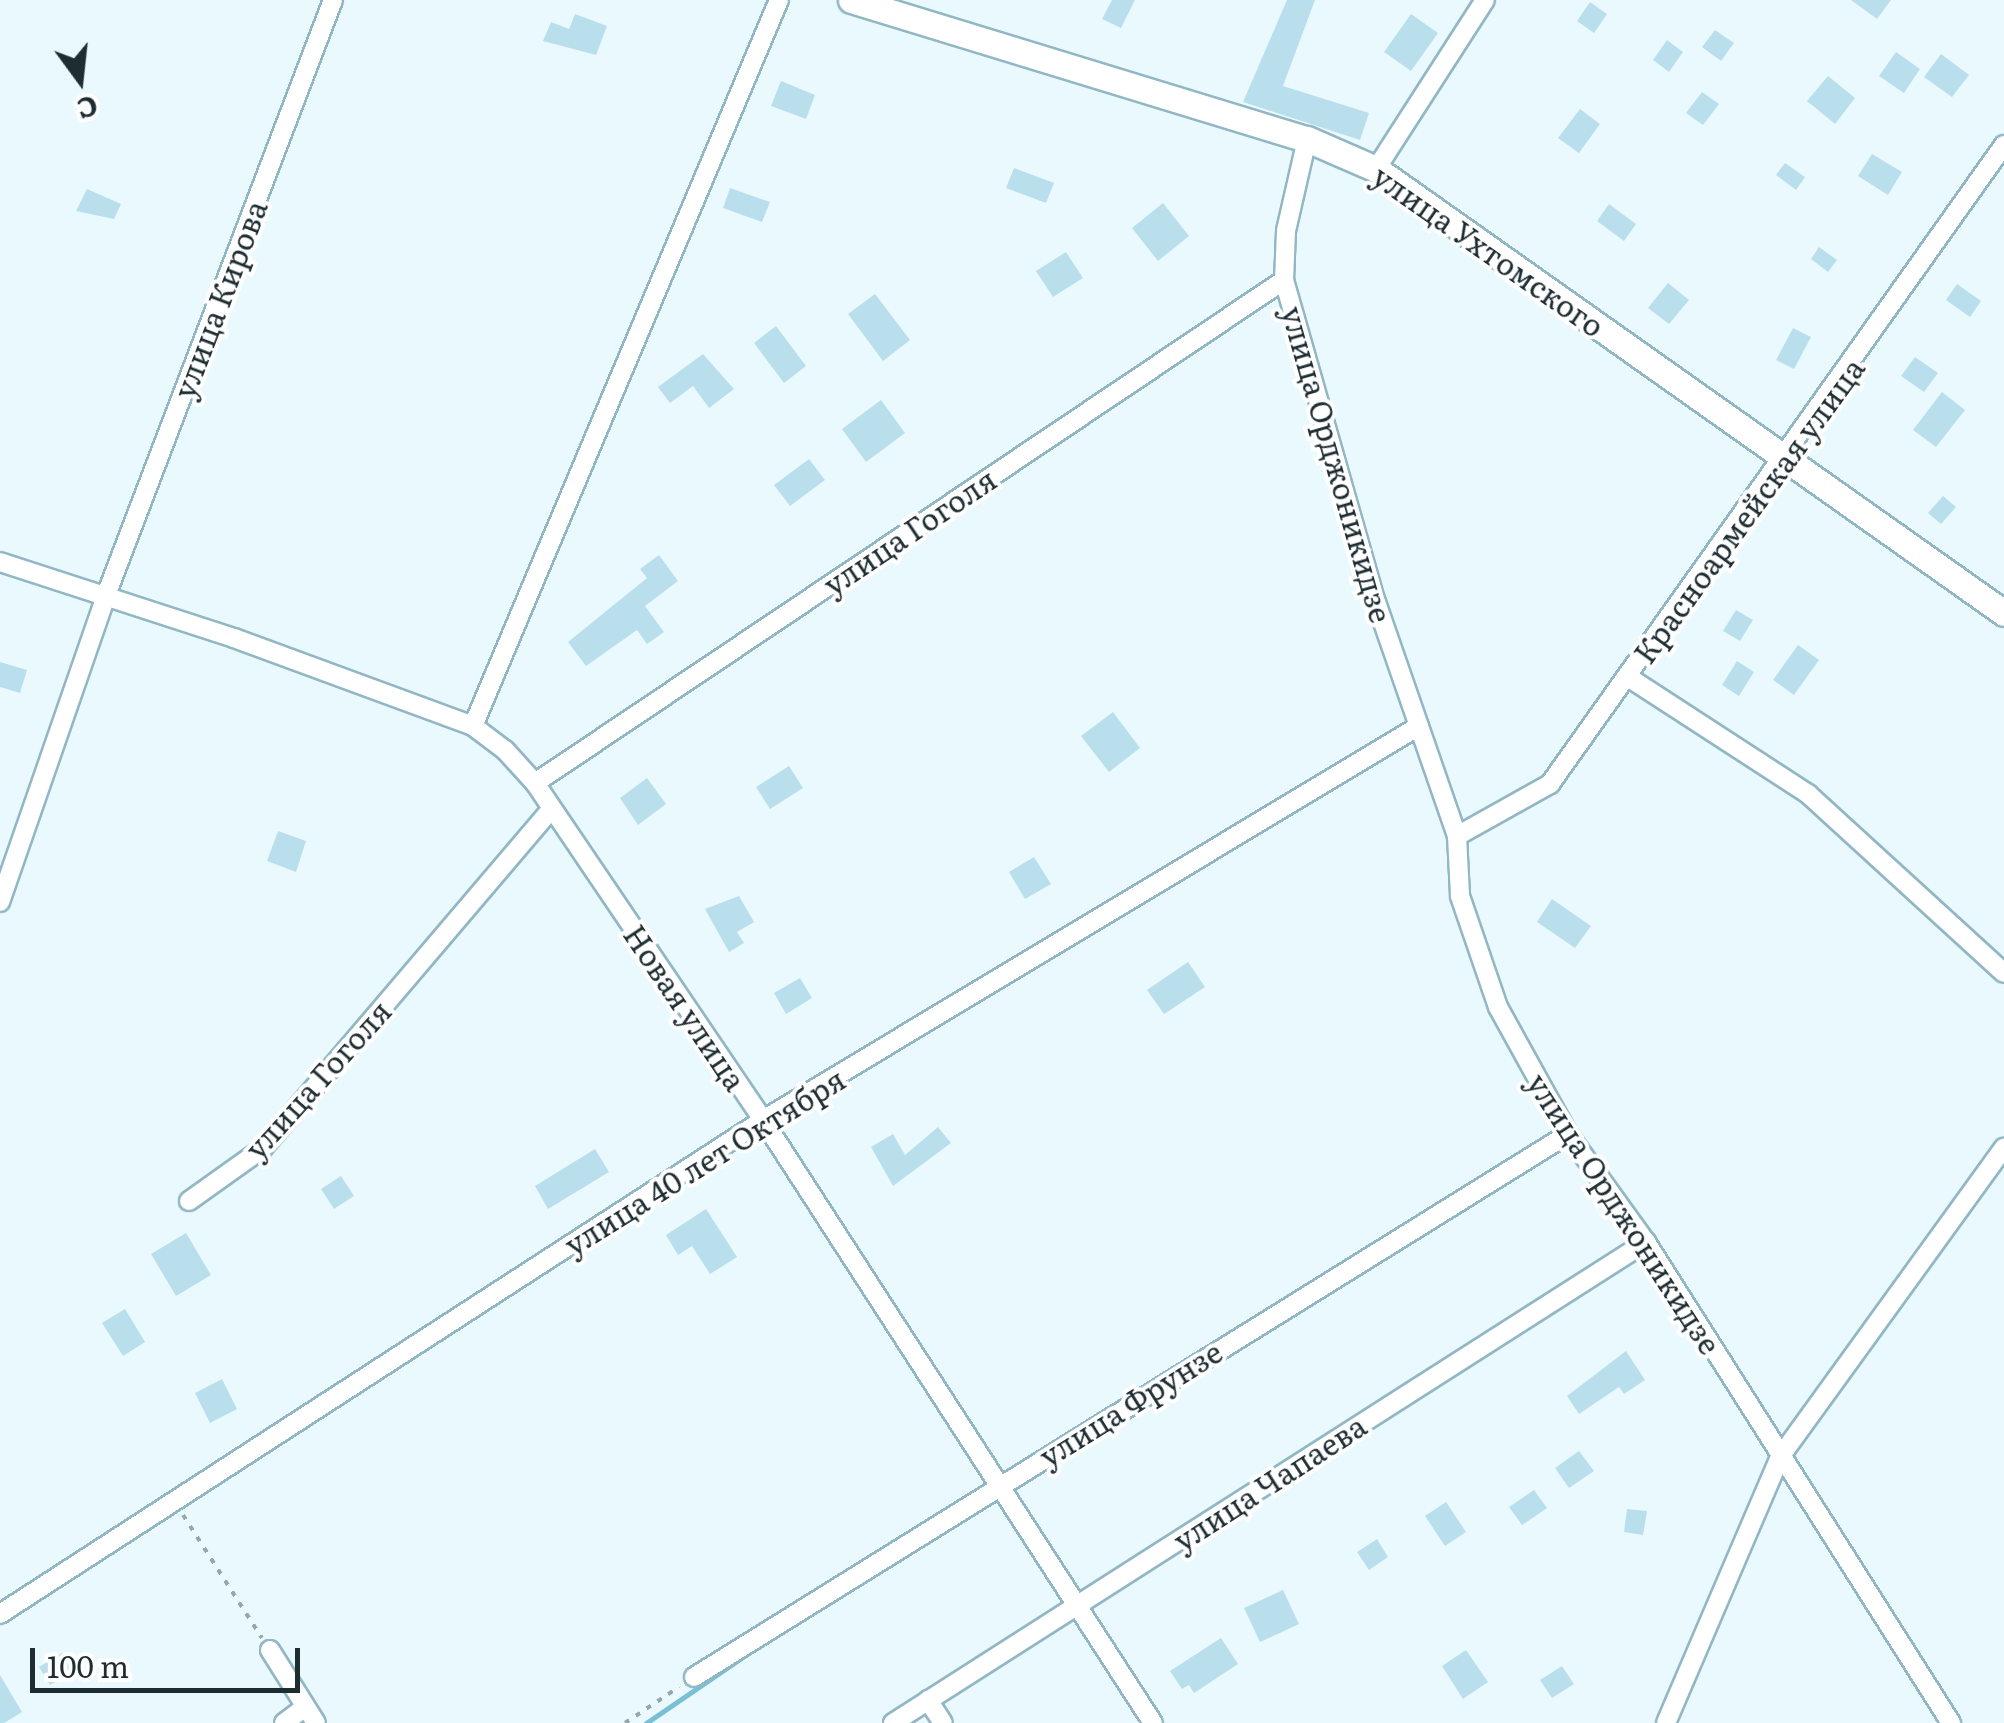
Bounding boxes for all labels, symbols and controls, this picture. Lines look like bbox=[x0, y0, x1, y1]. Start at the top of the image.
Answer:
north arrow bbox=[30, 30, 130, 130]
text: С bbox=[73, 86, 103, 132]
street label: улица Ухтомского bbox=[1366, 157, 1612, 343]
street label: улица Кирова bbox=[165, 195, 273, 403]
street label: улица Орджоникидзе bbox=[1276, 302, 1400, 626]
street label: Красноармейская улица bbox=[1625, 350, 1871, 670]
street label: улица Гоголя bbox=[816, 460, 1002, 602]
street label: Новая улица bbox=[617, 917, 755, 1097]
street label: улица Гоголя bbox=[237, 992, 397, 1166]
street label: улица 40 лет Октября bbox=[557, 1060, 851, 1262]
street label: улица Орджоникидзе bbox=[1521, 1066, 1729, 1360]
street label: улица Фрунзе bbox=[1032, 1332, 1228, 1474]
street label: улица Чапаева bbox=[1166, 1406, 1372, 1558]
scale bar bbox=[35, 1628, 305, 1690]
text: 100 m bbox=[47, 1643, 129, 1687]

